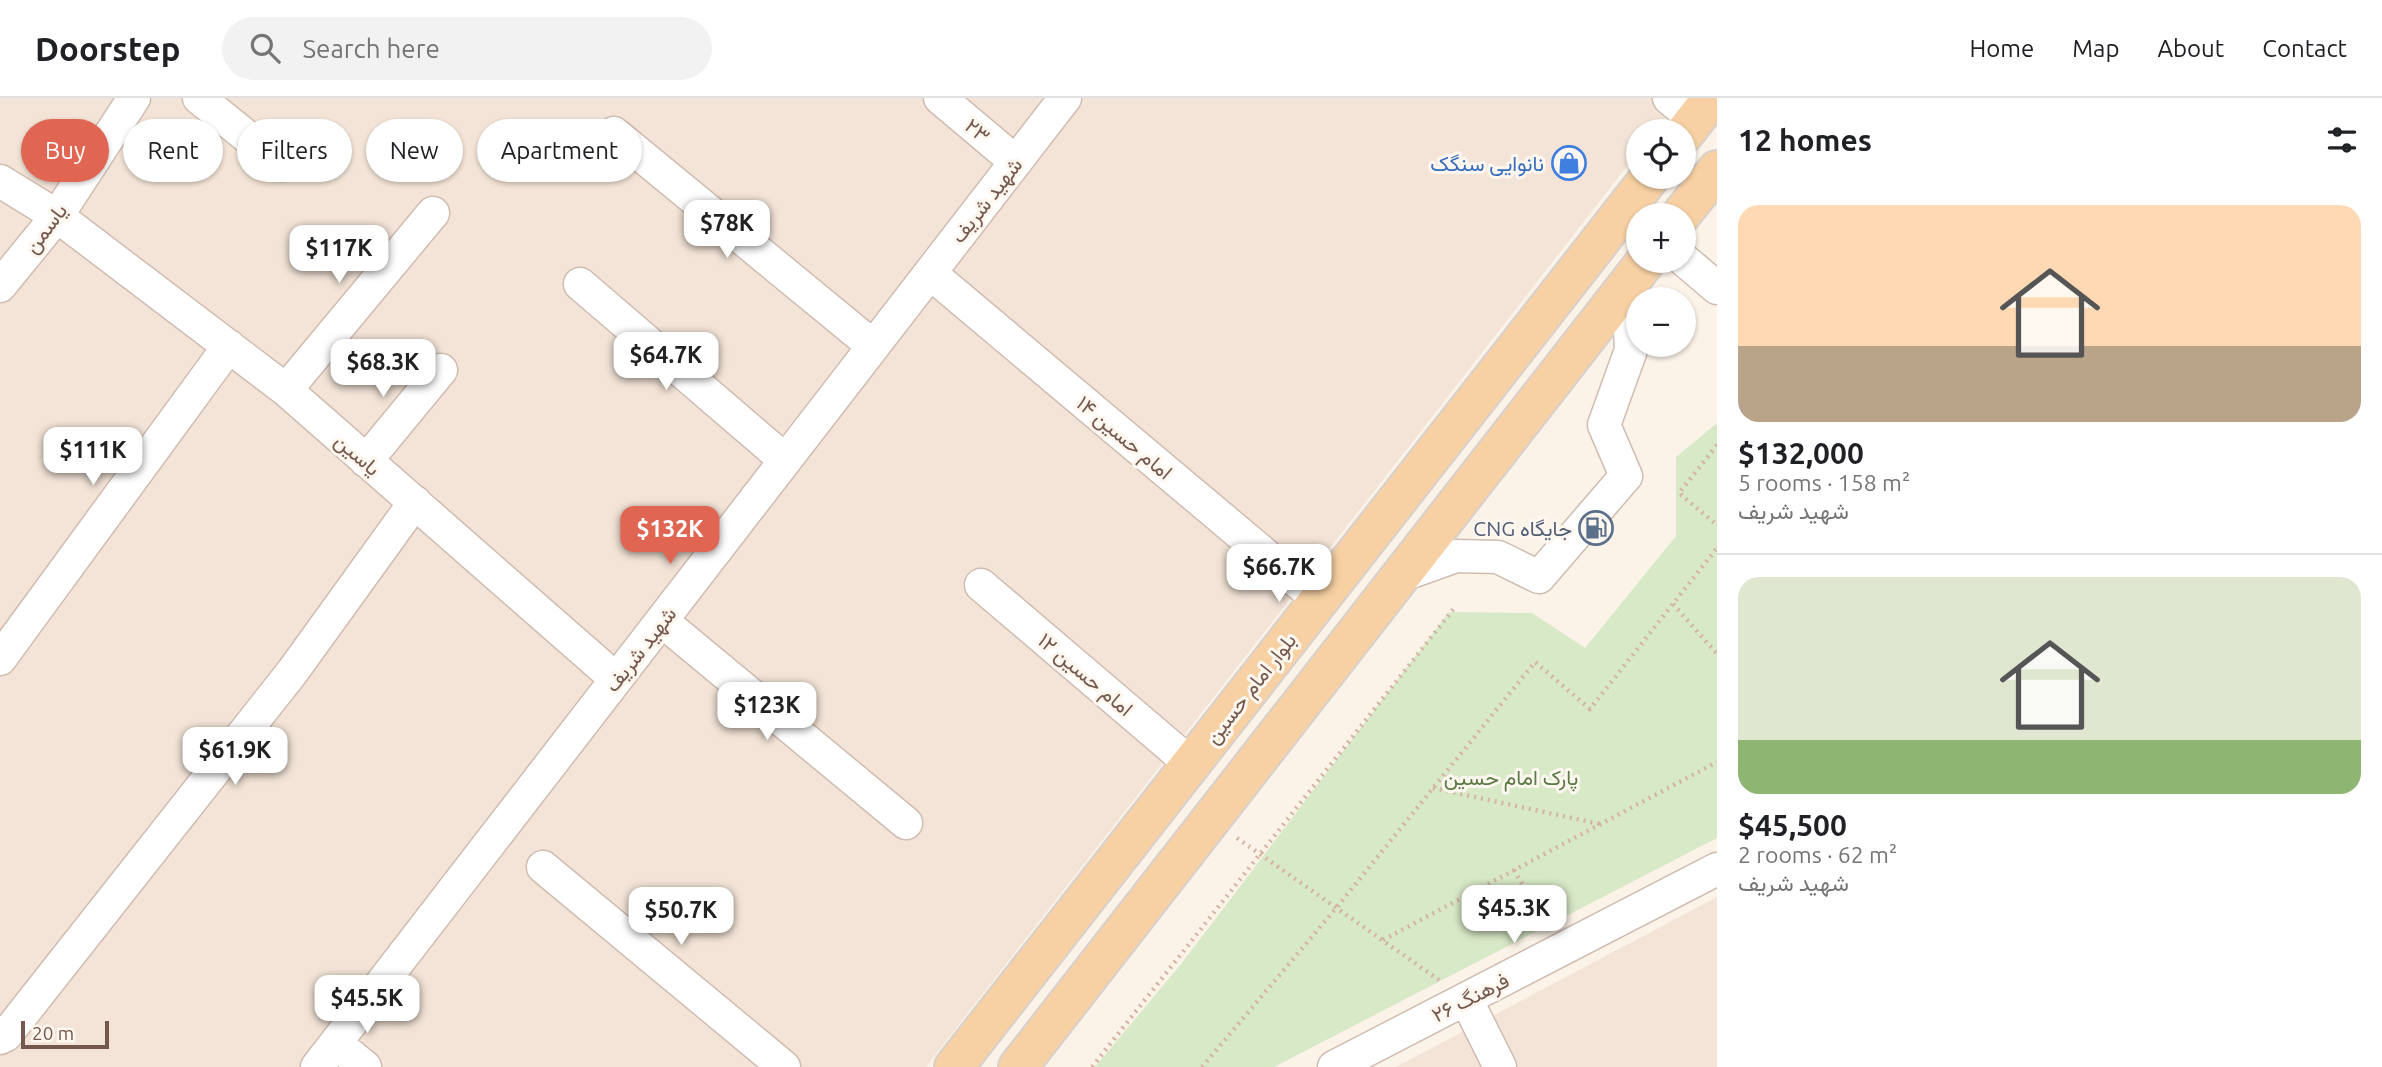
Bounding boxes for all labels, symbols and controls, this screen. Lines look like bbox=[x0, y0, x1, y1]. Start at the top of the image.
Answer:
search box bbox=[222, 17, 712, 80]
icon: search bbox=[246, 29, 284, 67]
text: Doorstep bbox=[35, 30, 180, 67]
text: Search here bbox=[302, 34, 440, 63]
text: Home bbox=[1969, 35, 2034, 62]
text: Map bbox=[2072, 35, 2119, 62]
text: About bbox=[2157, 35, 2224, 62]
text: Contact bbox=[2262, 35, 2347, 62]
street label: ۲۳ bbox=[961, 113, 995, 147]
chip: Buy bbox=[21, 119, 109, 182]
chip: Rent bbox=[123, 119, 223, 182]
chip: Filters bbox=[237, 119, 352, 182]
chip: New bbox=[366, 119, 463, 182]
chip: Apartment bbox=[477, 119, 642, 182]
map controls bbox=[1626, 119, 1696, 357]
button: locate bbox=[1626, 119, 1696, 189]
icon: filters bbox=[2323, 121, 2361, 159]
text: 12 homes bbox=[1738, 123, 1872, 157]
shop icon: نانوایی سنگک bbox=[1550, 144, 1588, 182]
place label: نانوایی سنگک bbox=[1430, 151, 1544, 177]
street label: شهید شریف bbox=[945, 153, 1028, 249]
street label: یاسمن bbox=[19, 199, 72, 258]
pin: $78K bbox=[686, 200, 768, 260]
button: + bbox=[1626, 203, 1696, 273]
text: $78K bbox=[700, 210, 754, 235]
pin: $117K bbox=[290, 226, 388, 285]
text: $117K bbox=[305, 235, 373, 260]
icon: home bbox=[1987, 250, 2113, 376]
button: − bbox=[1626, 287, 1696, 357]
pin: $64.7K bbox=[609, 332, 723, 392]
pin: $68.3K bbox=[326, 340, 440, 399]
text: $64.7K bbox=[630, 342, 702, 367]
text: $68.3K bbox=[347, 349, 419, 374]
street label: امام حسین ۱۴ bbox=[1071, 390, 1178, 486]
pin: $111K bbox=[44, 428, 142, 487]
street label: یاسین bbox=[330, 428, 386, 481]
text: $132,000 bbox=[1738, 436, 1864, 470]
text: $111K bbox=[59, 437, 127, 462]
text: 5 rooms · 158 m² bbox=[1738, 470, 1910, 495]
text: شهید شریف bbox=[1738, 498, 1849, 523]
pin: $132K bbox=[621, 506, 719, 566]
fuel station icon: CNG جایگاه bbox=[1577, 509, 1615, 547]
text: $132K bbox=[636, 516, 704, 541]
place label: CNG جایگاه bbox=[1473, 516, 1572, 541]
pin: $66.7K bbox=[1222, 545, 1336, 604]
text: $66.7K bbox=[1243, 554, 1315, 579]
street label: شهید شریف bbox=[599, 602, 682, 698]
icon: home bbox=[1987, 622, 2113, 748]
street label: امام حسین ۱۲ bbox=[1032, 628, 1138, 723]
street label: بلوار امام حسین bbox=[1200, 628, 1303, 750]
pin: $123K bbox=[718, 682, 816, 742]
text: $123K bbox=[733, 692, 801, 717]
pin: $61.9K bbox=[178, 728, 292, 787]
text: $61.9K bbox=[199, 737, 271, 762]
park label: پارک امام حسین bbox=[1444, 765, 1578, 792]
text: $45,500 bbox=[1738, 808, 1847, 842]
text: 2 rooms · 62 m² bbox=[1738, 842, 1897, 867]
text: شهید شریف bbox=[1738, 870, 1849, 895]
pin: $45.3K bbox=[1457, 886, 1571, 945]
pin: $50.7K bbox=[624, 888, 738, 947]
text: $45.3K bbox=[1478, 895, 1550, 920]
text: $50.7K bbox=[645, 897, 717, 922]
street label: فرهنگ ۲۶ bbox=[1427, 967, 1514, 1028]
pin: $45.5K bbox=[310, 976, 424, 1035]
text: $45.5K bbox=[331, 985, 403, 1010]
scale bar bbox=[21, 1018, 108, 1050]
text: 20 m bbox=[32, 1022, 74, 1044]

